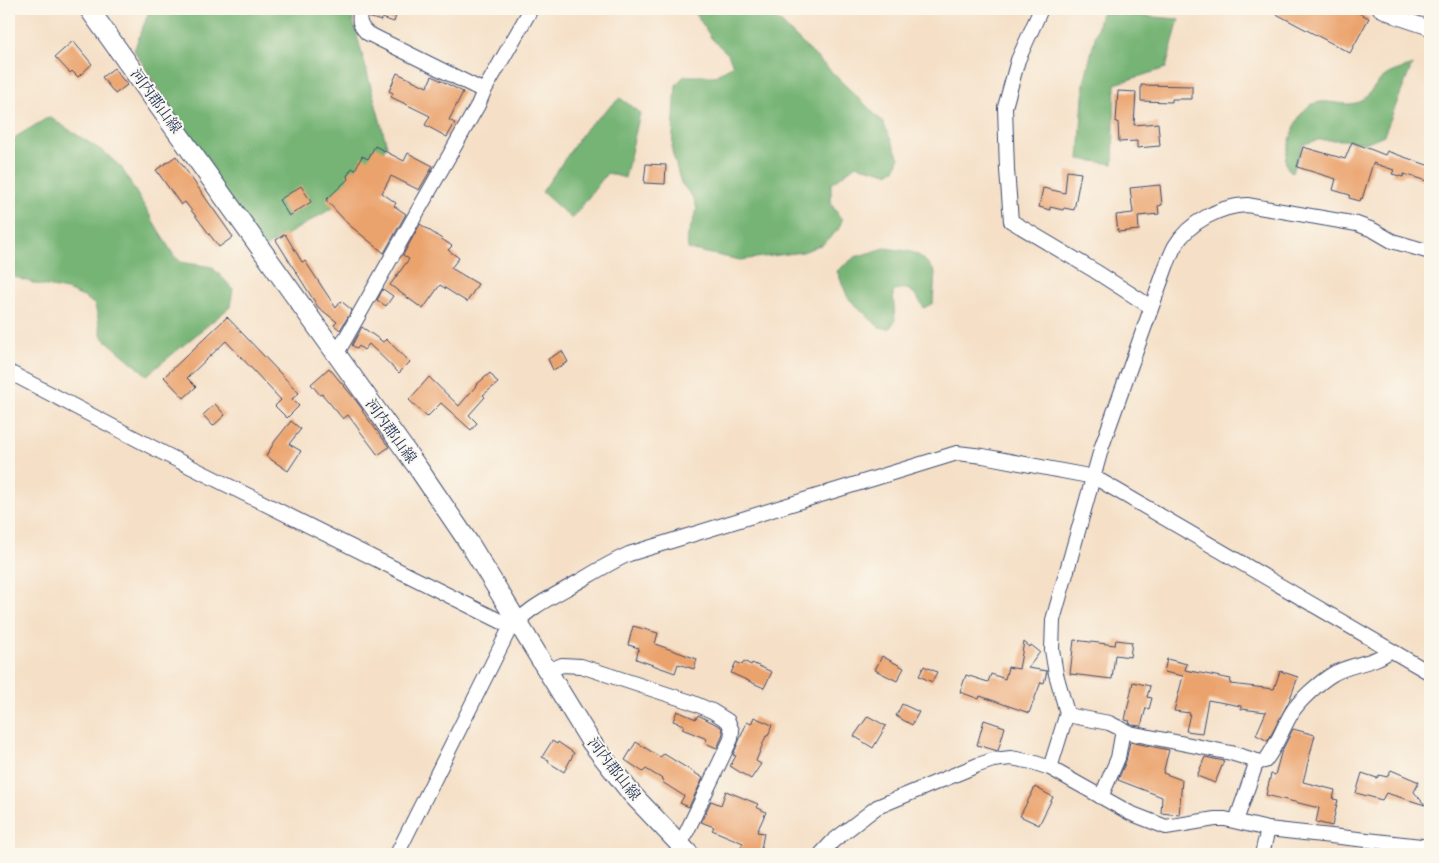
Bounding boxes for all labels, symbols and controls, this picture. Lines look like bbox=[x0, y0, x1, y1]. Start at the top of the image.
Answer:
street label: 河内郡山線 bbox=[127, 65, 185, 137]
street label: 河内郡山線 bbox=[362, 395, 420, 467]
street label: 河内郡山線 bbox=[584, 734, 644, 804]

